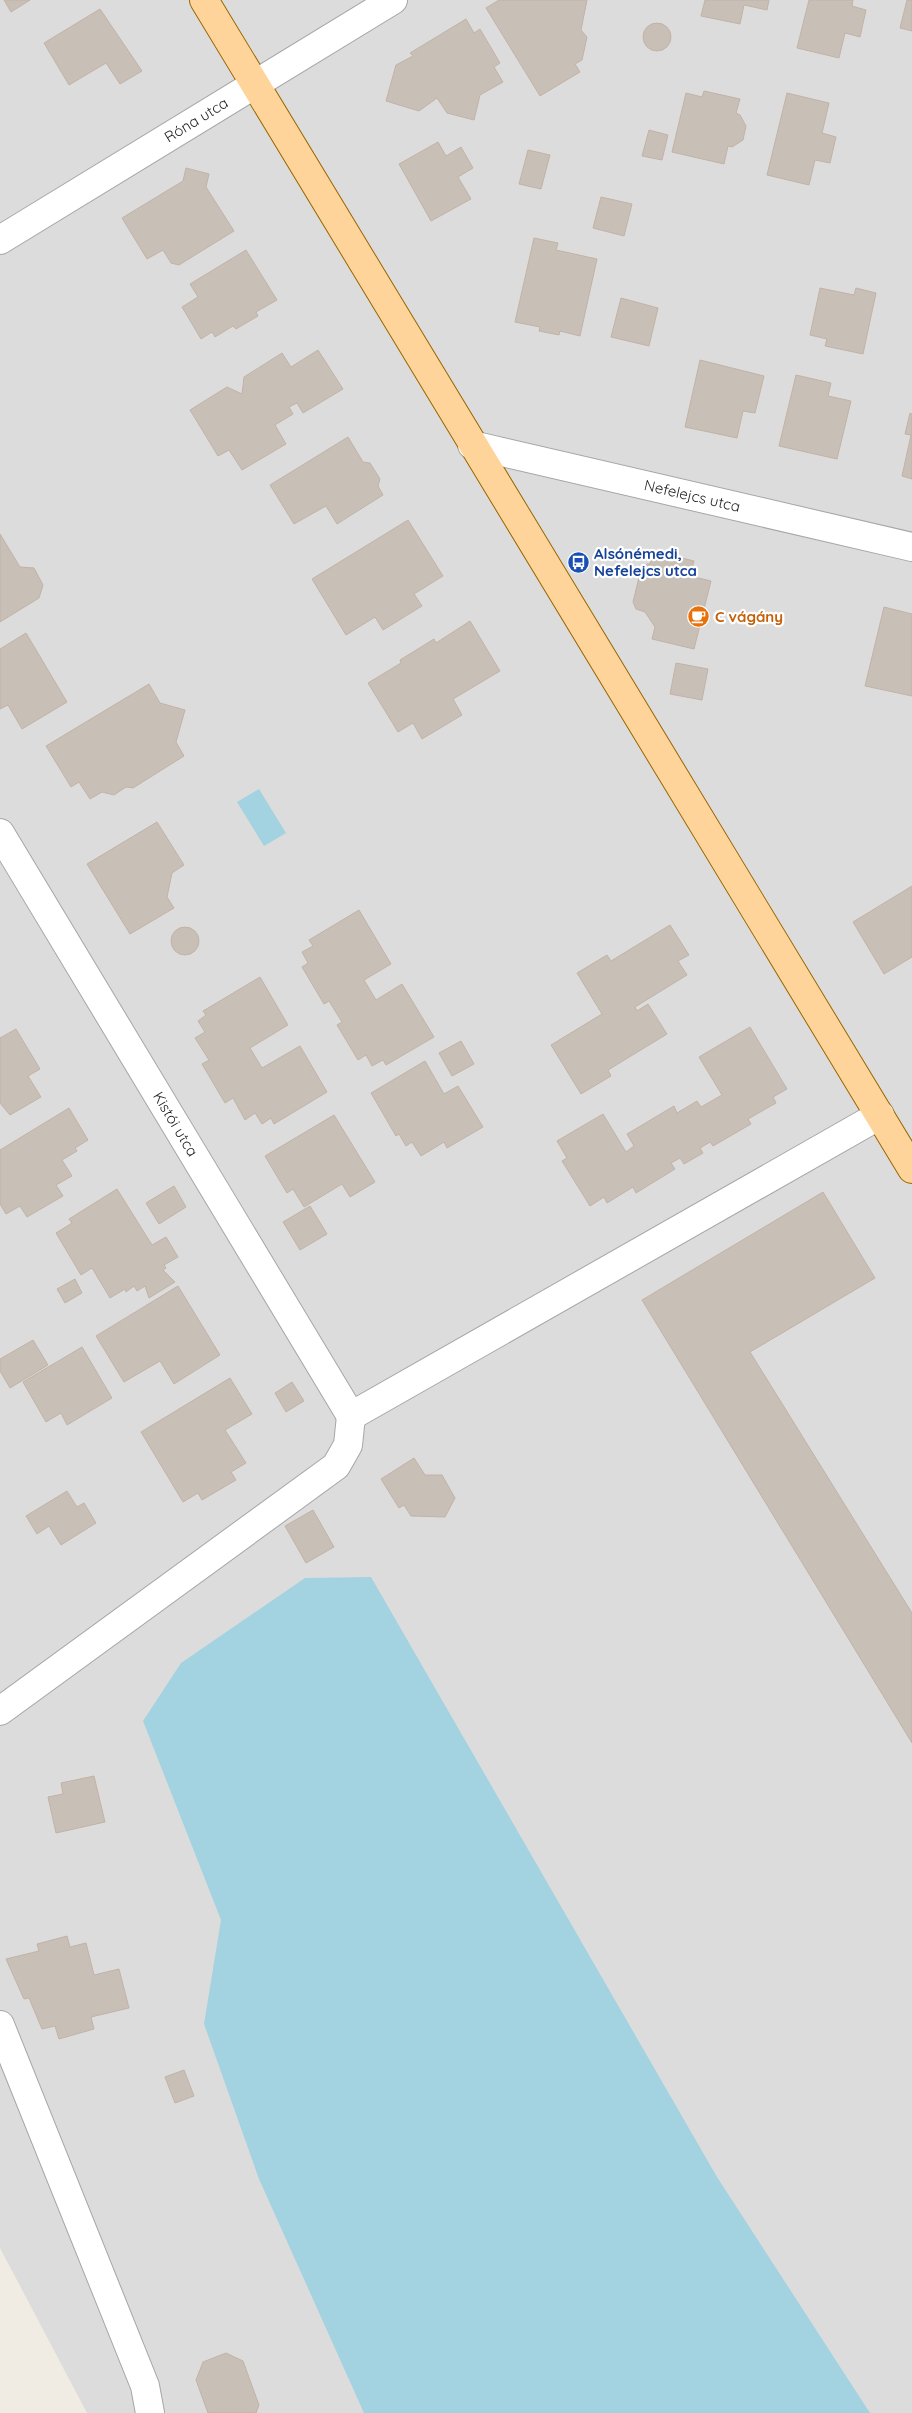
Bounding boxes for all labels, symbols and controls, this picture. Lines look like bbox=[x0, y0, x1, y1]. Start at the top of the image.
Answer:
street label: Róna utca bbox=[161, 93, 231, 146]
street label: Nefelejcs utca bbox=[642, 475, 742, 516]
place label: Alsónémedi, Nefelejcs utca bbox=[594, 544, 697, 580]
bus stop icon: Alsónémedi, Nefelejcs utca bbox=[566, 551, 590, 575]
cafe icon: C vágány bbox=[687, 605, 711, 629]
place label: C vágány bbox=[715, 607, 783, 626]
street label: Kistói utca bbox=[149, 1088, 203, 1160]

